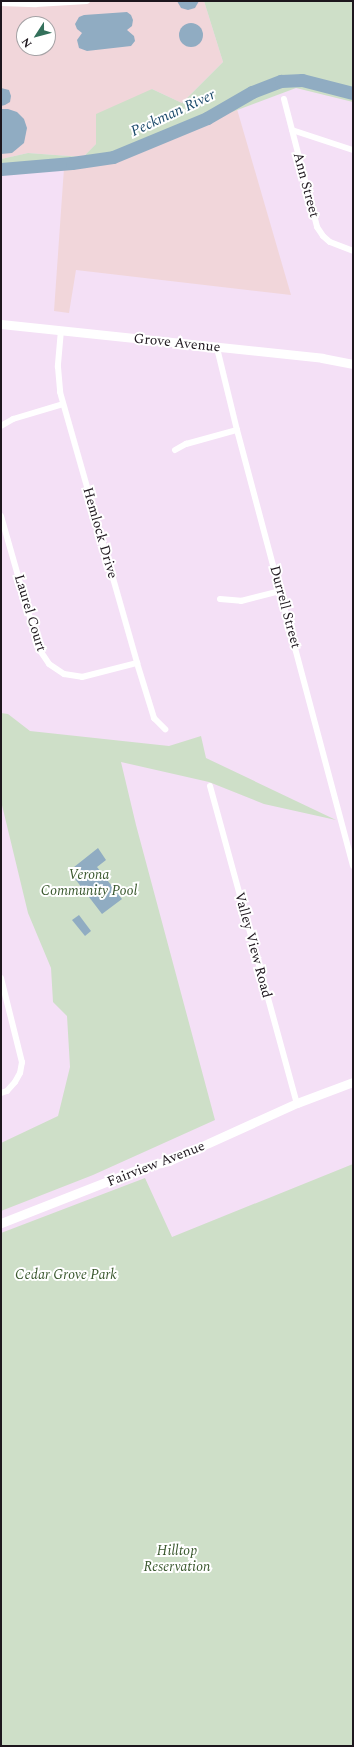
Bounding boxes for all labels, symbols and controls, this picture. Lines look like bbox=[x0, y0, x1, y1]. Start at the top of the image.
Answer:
north arrow bbox=[16, 16, 56, 56]
text: N bbox=[17, 34, 36, 51]
water label: Peckman River bbox=[128, 86, 218, 140]
street label: Ann Street bbox=[289, 150, 323, 220]
street label: Grove Avenue bbox=[133, 330, 221, 356]
street label: Hemlock Drive bbox=[79, 485, 121, 581]
street label: Durrell Street bbox=[266, 564, 304, 650]
street label: Laurel Court bbox=[10, 572, 50, 654]
park label: Verona Community Pool bbox=[41, 867, 137, 900]
street label: Valley View Road bbox=[231, 890, 275, 1000]
street label: Fairview Avenue bbox=[105, 1138, 207, 1190]
park label: Cedar Grove Park bbox=[15, 1267, 117, 1283]
park label: Hilltop Reservation bbox=[144, 1543, 210, 1576]

